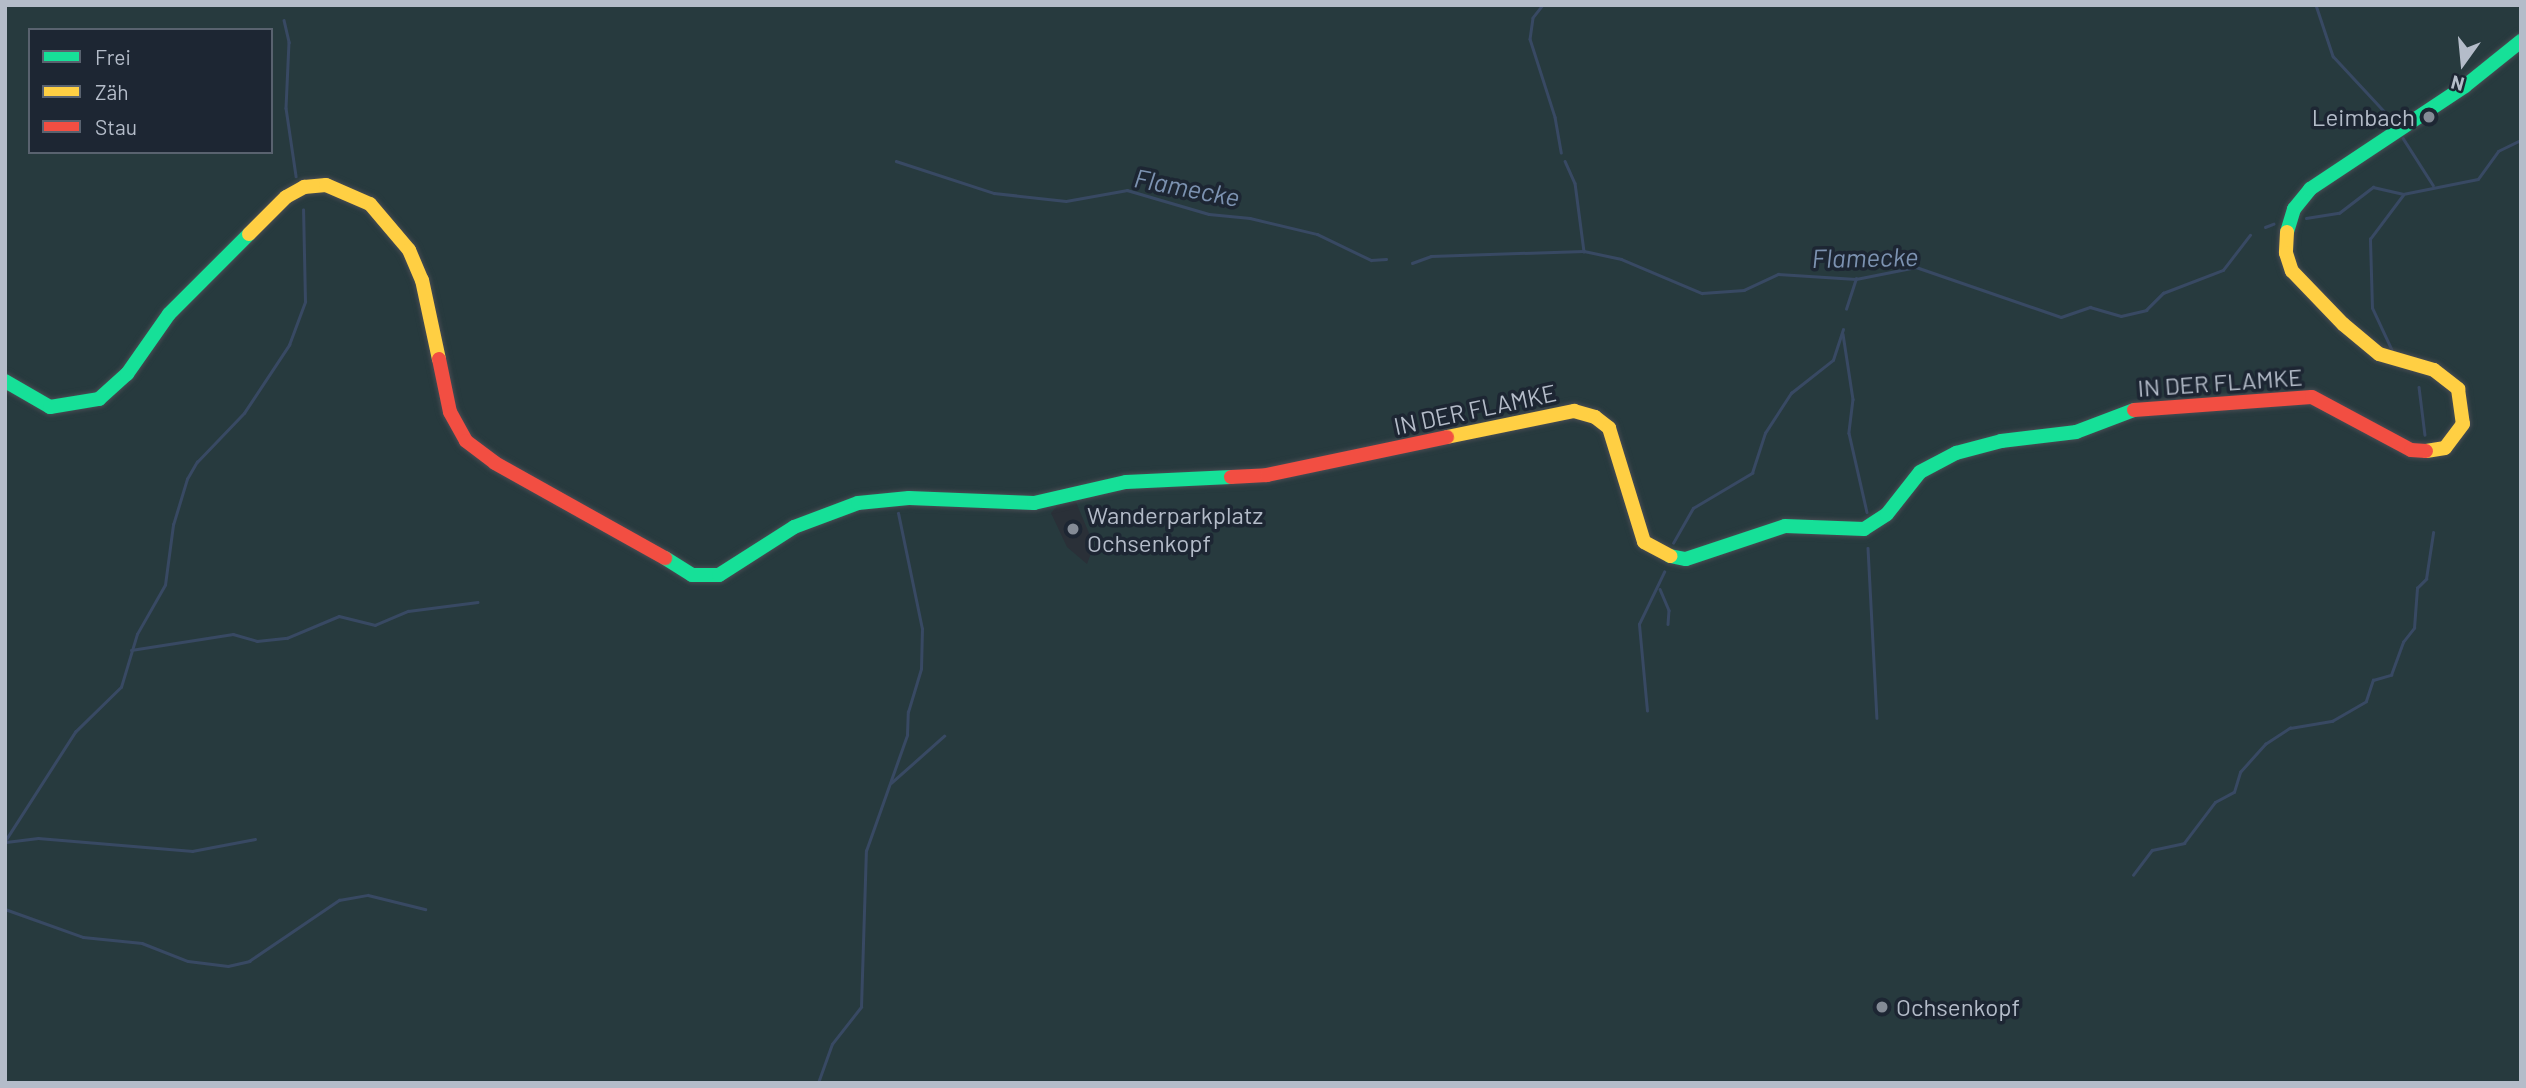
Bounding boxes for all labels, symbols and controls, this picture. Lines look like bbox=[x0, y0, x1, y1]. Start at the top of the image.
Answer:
legend bbox=[28, 28, 273, 154]
north arrow bbox=[2428, 28, 2498, 98]
text: Frei bbox=[95, 44, 131, 69]
text: N bbox=[2448, 71, 2467, 97]
text: Zäh bbox=[95, 79, 129, 104]
place label: Leimbach bbox=[2312, 103, 2415, 131]
marker: Leimbach bbox=[2421, 109, 2437, 125]
text: Stau bbox=[95, 114, 137, 139]
water label: Flamecke bbox=[1132, 162, 1242, 212]
water label: Flamecke bbox=[1811, 240, 1919, 274]
street label: IN DER FLAMKE bbox=[2137, 362, 2303, 402]
street label: IN DER FLAMKE bbox=[1391, 378, 1559, 440]
place label: Wanderparkplatz Ochsenkopf bbox=[1087, 501, 1263, 557]
marker: Wanderparkplatz Ochsenkopf bbox=[1065, 521, 1081, 537]
place label: Ochsenkopf bbox=[1896, 993, 2020, 1021]
marker: Ochsenkopf bbox=[1874, 999, 1890, 1015]

